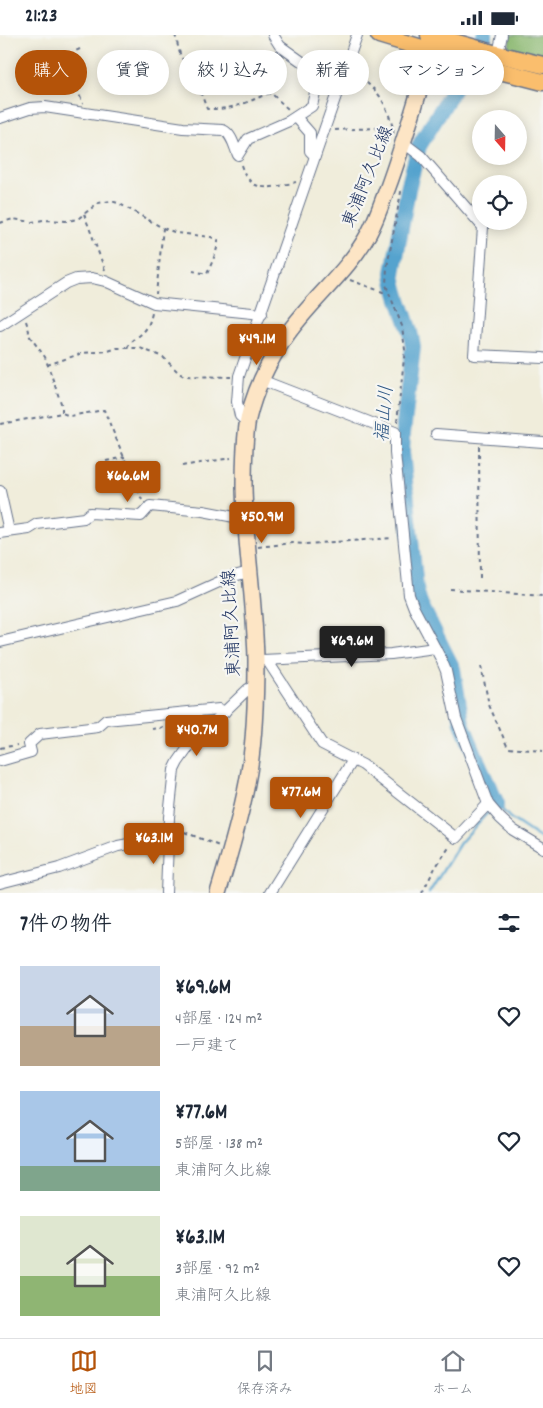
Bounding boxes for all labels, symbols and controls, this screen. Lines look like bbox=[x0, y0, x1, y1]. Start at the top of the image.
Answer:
text: 21:23 bbox=[25, 4, 57, 31]
chip: 購入 bbox=[15, 50, 87, 95]
chip: 賃貸 bbox=[97, 50, 169, 95]
chip: 絞り込み bbox=[179, 50, 287, 95]
chip: 新着 bbox=[297, 50, 369, 95]
chip: マンション bbox=[379, 50, 504, 95]
north arrow bbox=[472, 110, 528, 165]
map controls bbox=[472, 110, 527, 230]
street label: 東浦阿久比線 bbox=[337, 122, 401, 232]
button: locate bbox=[472, 175, 527, 230]
pin: ¥49.1M bbox=[216, 323, 298, 366]
text: ¥49.1M bbox=[238, 328, 276, 351]
water label: 福山川 bbox=[370, 384, 402, 444]
pin: ¥66.6M bbox=[87, 461, 169, 503]
text: ¥66.6M bbox=[106, 465, 150, 488]
pin: ¥50.9M bbox=[221, 501, 303, 544]
text: ¥50.9M bbox=[240, 506, 284, 529]
street label: 東浦阿久比線 bbox=[218, 568, 248, 678]
pin: ¥69.6M bbox=[311, 625, 393, 668]
text: ¥69.6M bbox=[331, 630, 373, 653]
pin: ¥40.7M bbox=[156, 715, 238, 757]
text: ¥40.7M bbox=[176, 719, 218, 742]
pin: ¥77.6M bbox=[260, 777, 342, 819]
text: ¥77.6M bbox=[281, 781, 321, 804]
pin: ¥63.1M bbox=[113, 823, 195, 865]
text: ¥63.1M bbox=[135, 827, 173, 850]
icon: filters bbox=[495, 909, 523, 937]
text: 7件の物件 bbox=[20, 911, 112, 941]
text: ¥69.6M bbox=[175, 974, 231, 1004]
icon: home bbox=[60, 986, 120, 1046]
icon: heart bbox=[495, 1002, 523, 1030]
text: 4部屋 · 124 m² bbox=[175, 1008, 262, 1031]
text: 一戸建て bbox=[175, 1035, 239, 1058]
text: ¥77.6M bbox=[175, 1099, 227, 1129]
icon: home bbox=[60, 1111, 120, 1171]
icon: heart bbox=[495, 1127, 523, 1155]
text: 5部屋 · 138 m² bbox=[175, 1133, 263, 1156]
text: 東浦阿久比線 bbox=[175, 1160, 271, 1183]
text: ¥63.1M bbox=[175, 1224, 225, 1254]
icon: home bbox=[60, 1236, 120, 1296]
icon: heart bbox=[495, 1252, 523, 1280]
text: 3部屋 · 92 m² bbox=[175, 1258, 260, 1281]
text: 東浦阿久比線 bbox=[175, 1285, 271, 1308]
tab: 地図 bbox=[70, 1347, 98, 1400]
tab: 保存済み bbox=[237, 1347, 293, 1400]
tab: ホーム bbox=[432, 1347, 473, 1400]

